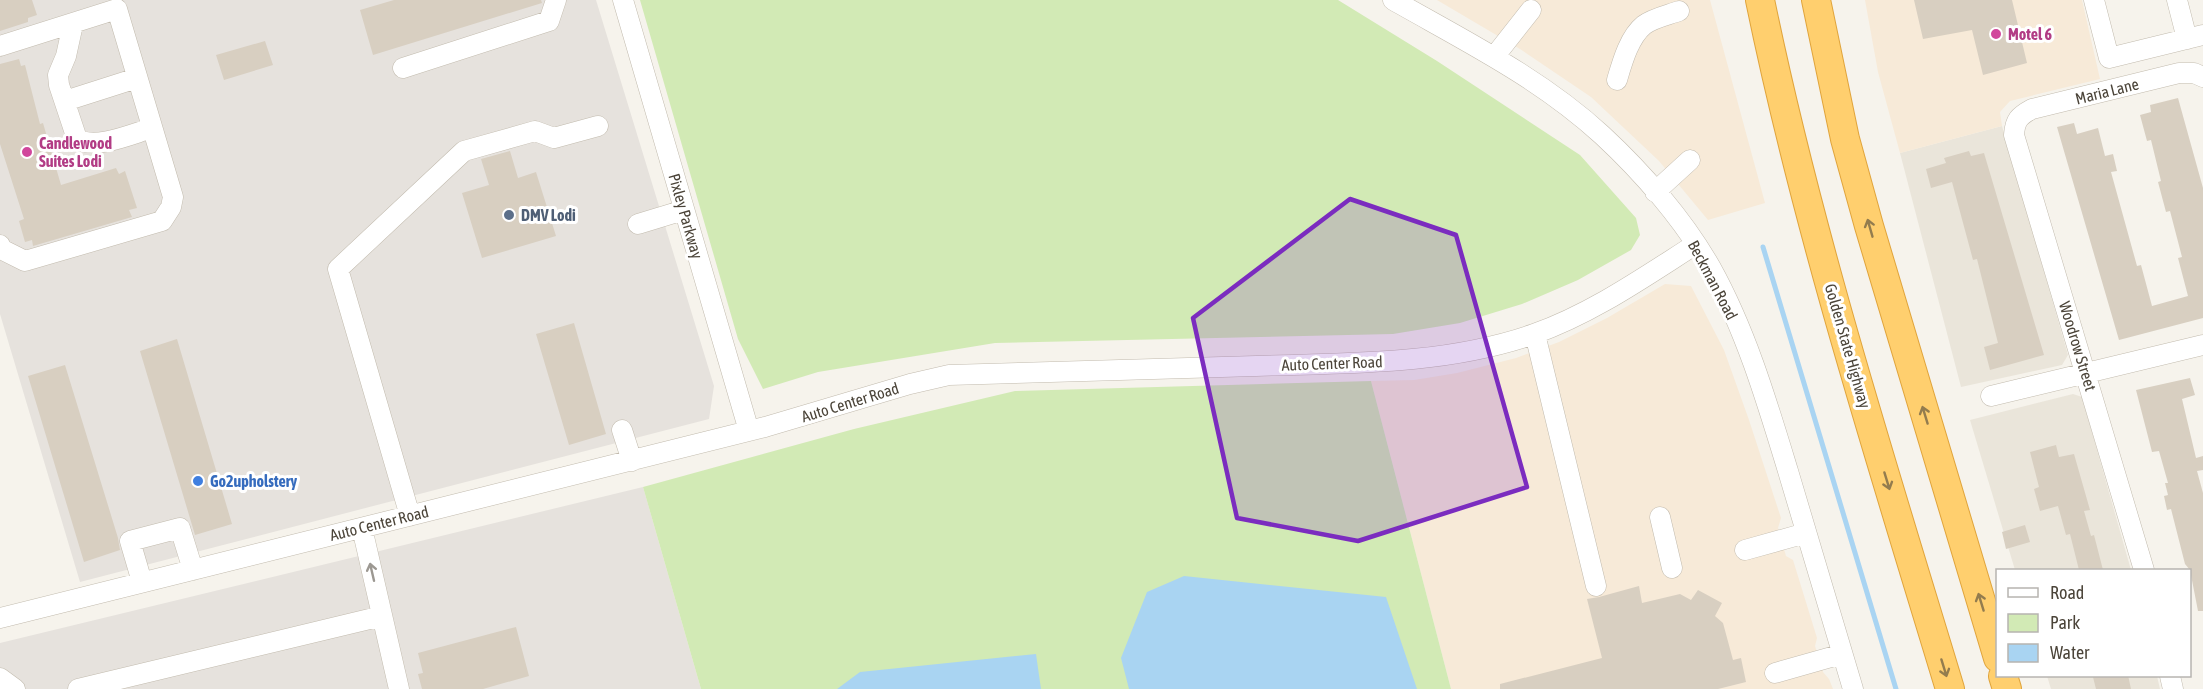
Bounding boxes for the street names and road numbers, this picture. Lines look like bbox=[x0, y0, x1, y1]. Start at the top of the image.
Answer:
street label: Maria Lane bbox=[2073, 74, 2141, 108]
street label: Pixley Parkway bbox=[664, 171, 707, 261]
street label: Beckman Road bbox=[1685, 237, 1741, 323]
street label: Golden State Highway bbox=[1821, 282, 1874, 411]
street label: Woodrow Street bbox=[2056, 299, 2100, 393]
street label: Auto Center Road bbox=[1281, 352, 1383, 374]
street label: Auto Center Road bbox=[799, 379, 901, 425]
street label: Auto Center Road bbox=[328, 502, 430, 544]

